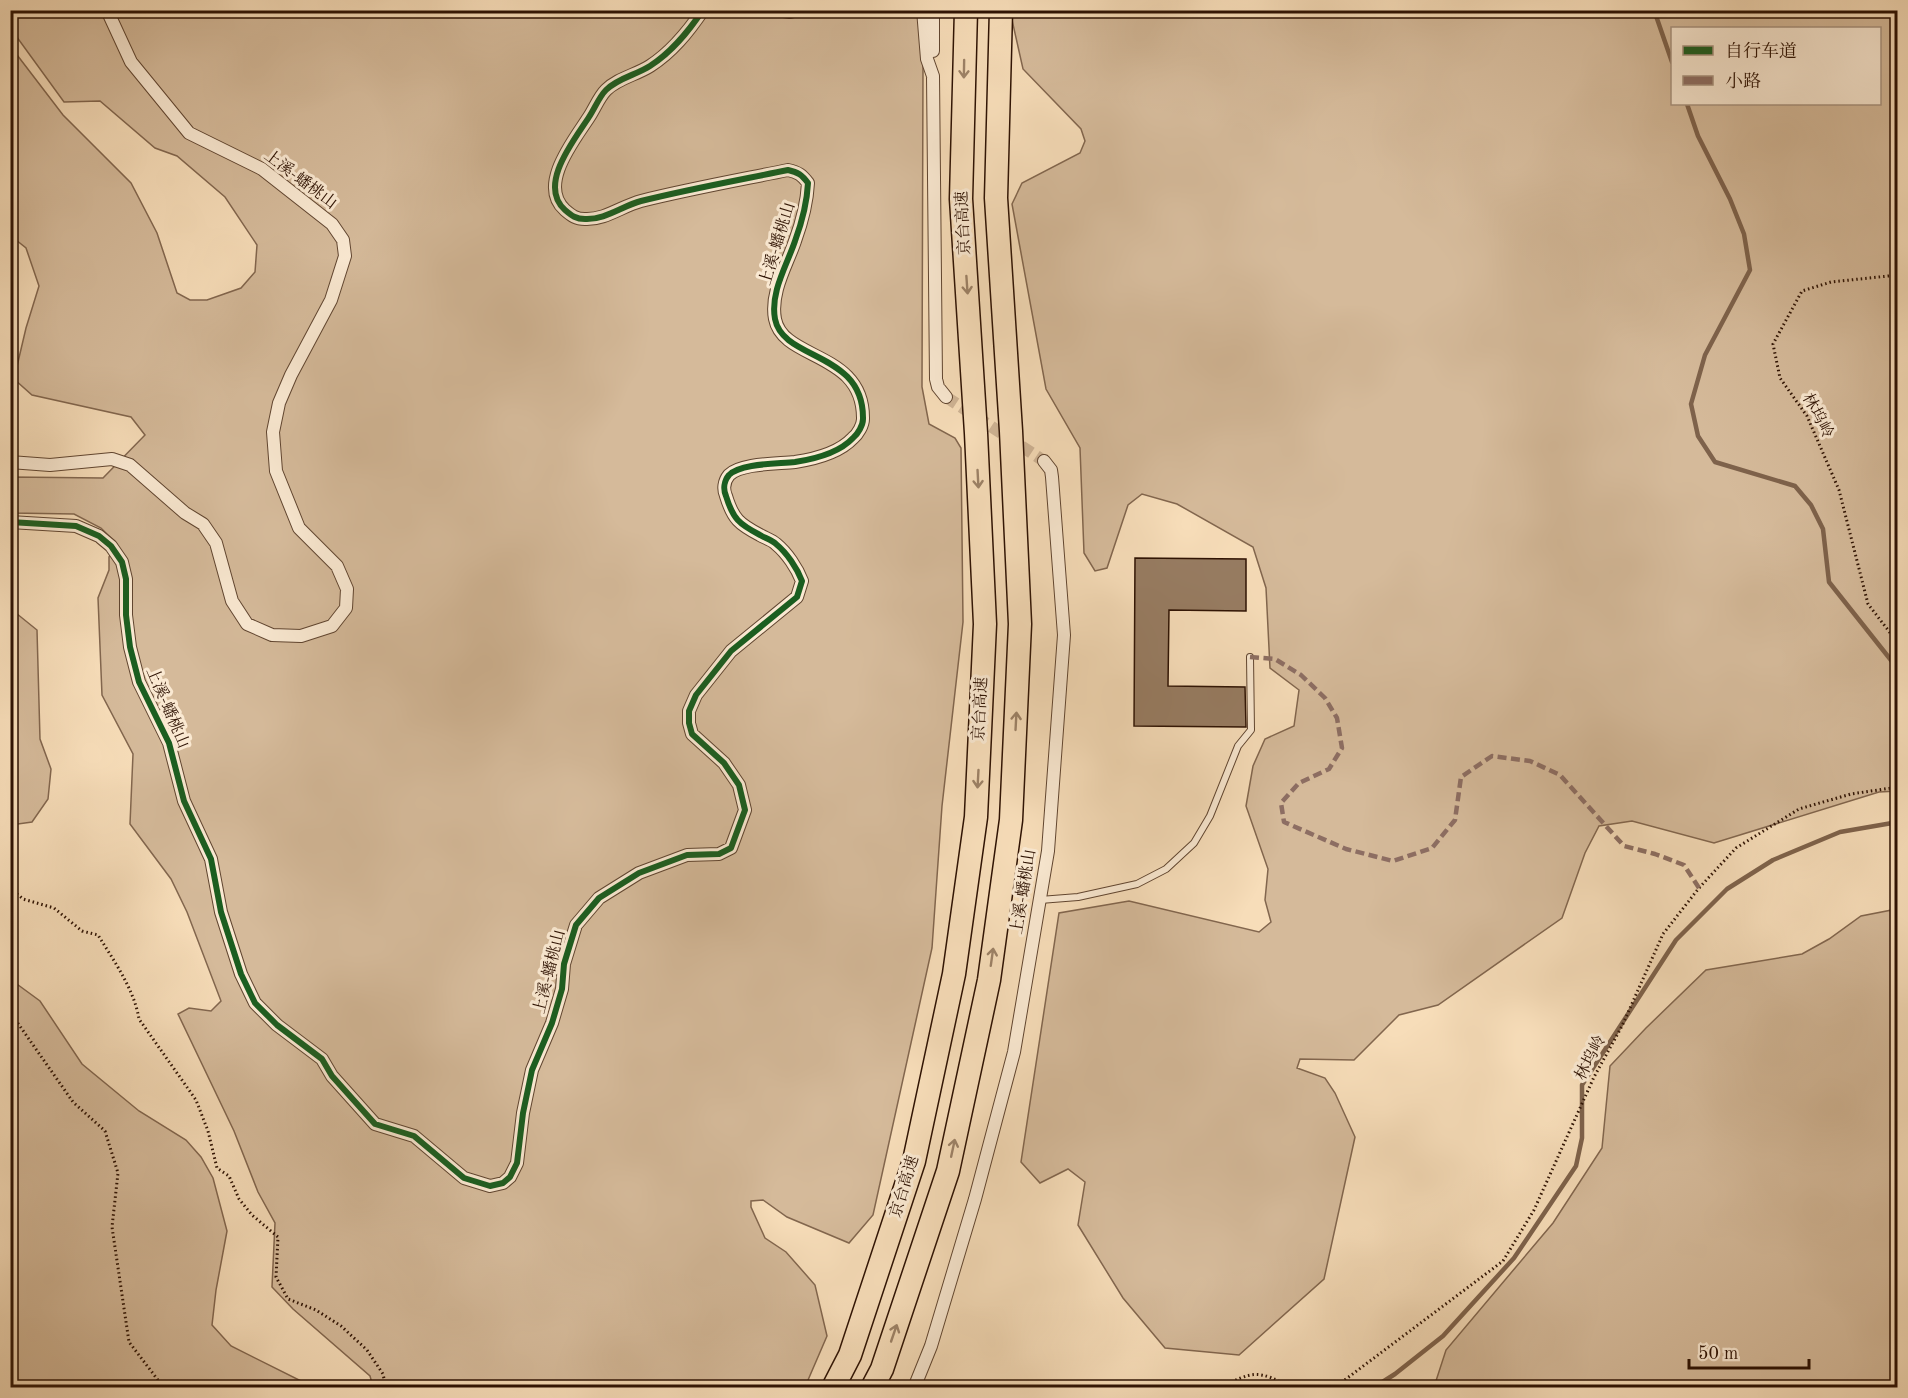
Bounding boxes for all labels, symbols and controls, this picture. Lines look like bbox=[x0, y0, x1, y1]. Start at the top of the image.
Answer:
legend bbox=[1671, 27, 1881, 105]
text: 自行车道 bbox=[1725, 41, 1797, 61]
one-way arrow bbox=[959, 58, 970, 78]
text: 小路 bbox=[1725, 71, 1761, 91]
street label: 上溪-蟠桃山 bbox=[261, 146, 340, 212]
street label: 京台高速 bbox=[952, 191, 974, 255]
street label: 上溪-蟠桃山 bbox=[756, 200, 798, 287]
one-way arrow bbox=[961, 274, 972, 294]
street label: 林坞岭 bbox=[1799, 390, 1837, 441]
one-way arrow bbox=[973, 469, 984, 489]
street label: 上溪-蟠桃山 bbox=[143, 665, 193, 751]
street label: 京台高速 bbox=[969, 677, 991, 741]
one-way arrow bbox=[1010, 712, 1021, 732]
one-way arrow bbox=[972, 769, 983, 789]
street label: 上溪-蟠桃山 bbox=[1007, 848, 1039, 936]
street label: 上溪-蟠桃山 bbox=[530, 928, 568, 1016]
one-way arrow bbox=[987, 947, 998, 967]
street label: 林坞岭 bbox=[1571, 1032, 1609, 1083]
one-way arrow bbox=[948, 1138, 960, 1157]
street label: 京台高速 bbox=[886, 1153, 922, 1220]
one-way arrow bbox=[889, 1324, 900, 1343]
scale bar bbox=[1689, 1332, 1809, 1370]
text: 50 m bbox=[1698, 1345, 1738, 1363]

